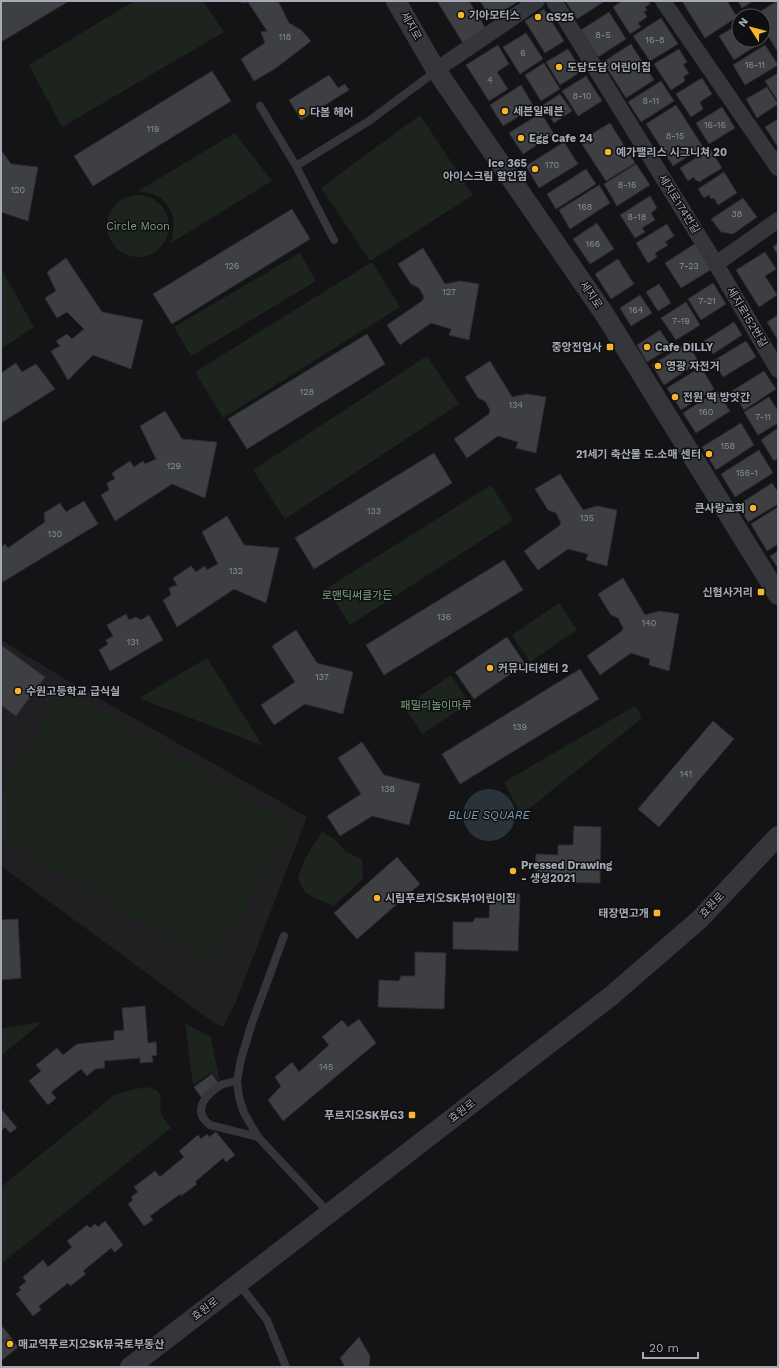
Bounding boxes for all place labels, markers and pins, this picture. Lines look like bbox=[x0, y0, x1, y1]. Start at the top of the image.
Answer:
place label: 기아모터스 bbox=[469, 9, 520, 22]
marker: 기아모터스 bbox=[456, 10, 466, 20]
place label: GS25 bbox=[546, 11, 574, 24]
marker: GS25 bbox=[533, 12, 543, 22]
place label: 도담도담 어린이집 bbox=[567, 61, 651, 74]
marker: 도담도담 어린이집 bbox=[554, 62, 564, 72]
place label: 세븐일레븐 bbox=[513, 105, 564, 118]
place label: 다봄 헤어 bbox=[310, 106, 354, 119]
marker: 세븐일레븐 bbox=[500, 106, 510, 116]
marker: 다봄 헤어 bbox=[297, 107, 307, 117]
place label: Egg Cafe 24 bbox=[529, 132, 593, 145]
marker: Egg Cafe 24 bbox=[516, 133, 526, 143]
place label: 예가팰리스 시그니쳐 20 bbox=[616, 146, 727, 159]
marker: 예가팰리스 시그니쳐 20 bbox=[603, 147, 613, 157]
place label: Ice 365 아이스크림 할인점 bbox=[443, 157, 527, 183]
marker: Ice 365 아이스크림 할인점 bbox=[530, 164, 540, 174]
place label: 중앙전업사 bbox=[551, 341, 602, 354]
place label: Cafe DILLY bbox=[655, 341, 714, 354]
marker: 중앙전업사 bbox=[605, 342, 615, 352]
marker: Cafe DILLY bbox=[642, 342, 652, 352]
place label: 영광 자전거 bbox=[666, 360, 720, 373]
marker: 영광 자전거 bbox=[653, 361, 663, 371]
place label: 전원 떡 방앗간 bbox=[683, 391, 750, 404]
marker: 전원 떡 방앗간 bbox=[670, 392, 680, 402]
place label: 21세기 축산물 도.소매 센터 bbox=[576, 448, 701, 461]
marker: 21세기 축산물 도.소매 센터 bbox=[704, 449, 714, 459]
place label: 큰사랑교회 bbox=[694, 502, 745, 515]
marker: 큰사랑교회 bbox=[748, 503, 758, 513]
place label: 신협사거리 bbox=[702, 586, 753, 599]
marker: 신협사거리 bbox=[756, 587, 766, 597]
place label: 커뮤니티센터 2 bbox=[498, 662, 569, 675]
marker: 커뮤니티센터 2 bbox=[485, 663, 495, 673]
place label: 수원고등학교 급식실 bbox=[26, 685, 120, 698]
marker: 수원고등학교 급식실 bbox=[13, 686, 23, 696]
place label: Pressed Drawing - 생성2021 bbox=[521, 859, 613, 885]
marker: Pressed Drawing - 생성2021 bbox=[508, 866, 518, 876]
place label: 시립푸르지오SK뷰1어린이집 bbox=[385, 892, 516, 905]
marker: 시립푸르지오SK뷰1어린이집 bbox=[372, 893, 382, 903]
place label: 태장면고개 bbox=[598, 907, 649, 920]
marker: 태장면고개 bbox=[652, 908, 662, 918]
place label: 푸르지오SK뷰G3 bbox=[324, 1109, 404, 1122]
marker: 푸르지오SK뷰G3 bbox=[407, 1110, 417, 1120]
place label: 매교역푸르지오SK뷰국토부동산 bbox=[18, 1338, 164, 1351]
marker: 매교역푸르지오SK뷰국토부동산 bbox=[5, 1339, 15, 1349]

